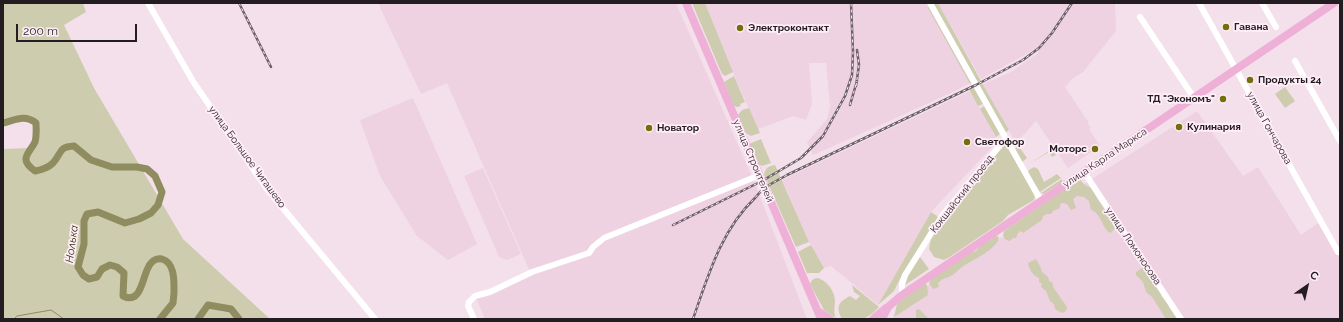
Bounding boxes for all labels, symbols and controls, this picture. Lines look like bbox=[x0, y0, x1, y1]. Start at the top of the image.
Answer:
scale bar bbox=[18, 16, 139, 42]
place label: Гавана bbox=[1234, 21, 1268, 33]
place label: Электроконтакт bbox=[748, 22, 829, 34]
marker: Гавана bbox=[1221, 22, 1231, 32]
marker: Электроконтакт bbox=[735, 23, 745, 33]
text: 200 m bbox=[23, 24, 58, 38]
place label: Продукты 24 bbox=[1258, 74, 1322, 86]
marker: Продукты 24 bbox=[1245, 75, 1255, 85]
street label: улица Гончарова bbox=[1244, 90, 1294, 166]
place label: ТД "Экономъ" bbox=[1147, 93, 1215, 105]
marker: ТД "Экономъ" bbox=[1218, 94, 1228, 104]
street label: улица Большое Чигашево bbox=[206, 104, 288, 210]
street label: улица Строителей bbox=[730, 118, 776, 204]
place label: Кулинария bbox=[1187, 121, 1241, 133]
place label: Новатор bbox=[657, 122, 699, 134]
marker: Кулинария bbox=[1174, 122, 1184, 132]
marker: Новатор bbox=[644, 123, 654, 133]
street label: улица Карла Маркса bbox=[1061, 125, 1149, 191]
place label: Светофор bbox=[975, 136, 1024, 148]
marker: Светофор bbox=[962, 137, 972, 147]
place label: Моторс bbox=[1049, 143, 1087, 155]
marker: Моторс bbox=[1090, 144, 1100, 154]
street label: Кокшайский проезд bbox=[928, 153, 996, 235]
street label: улица Ломоносова bbox=[1103, 205, 1163, 287]
water label: Нолька bbox=[63, 224, 81, 264]
north arrow bbox=[1287, 266, 1327, 306]
text: С bbox=[1307, 268, 1321, 283]

